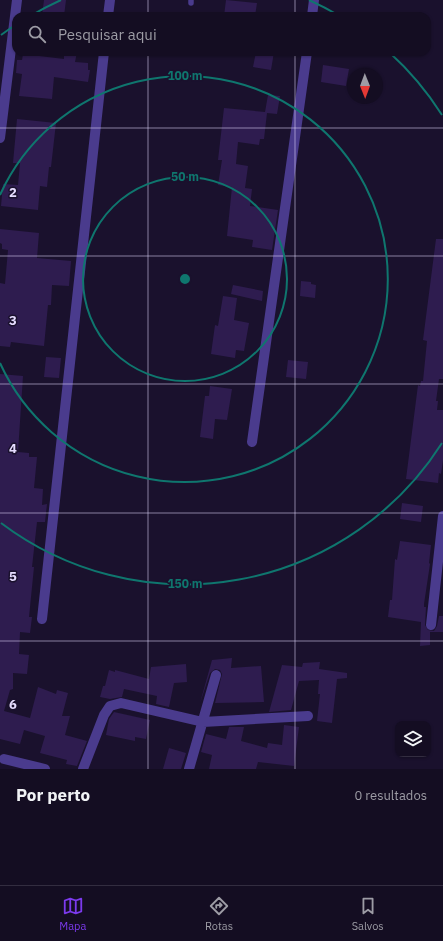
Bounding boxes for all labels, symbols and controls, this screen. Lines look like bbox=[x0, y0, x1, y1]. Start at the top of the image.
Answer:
search box bbox=[12, 12, 431, 56]
icon: search bbox=[26, 23, 48, 45]
text: Pesquisar aqui bbox=[58, 25, 157, 44]
text: 100 m bbox=[167, 68, 203, 83]
north arrow bbox=[347, 68, 383, 104]
text: 50 m bbox=[171, 169, 199, 184]
text: 2 bbox=[9, 184, 17, 201]
centre of rings bbox=[178, 272, 192, 286]
text: 3 bbox=[9, 312, 17, 329]
text: 4 bbox=[9, 440, 17, 457]
text: 5 bbox=[9, 568, 17, 585]
text: 150 m bbox=[167, 576, 203, 591]
text: 6 bbox=[9, 696, 17, 713]
map controls bbox=[395, 721, 431, 757]
button: layers bbox=[395, 721, 431, 757]
text: Por perto bbox=[16, 784, 90, 806]
text: 0 resultados bbox=[354, 787, 427, 804]
tab: Mapa bbox=[59, 895, 86, 933]
tab: Rotas bbox=[205, 895, 233, 933]
tab: Salvos bbox=[352, 895, 384, 933]

